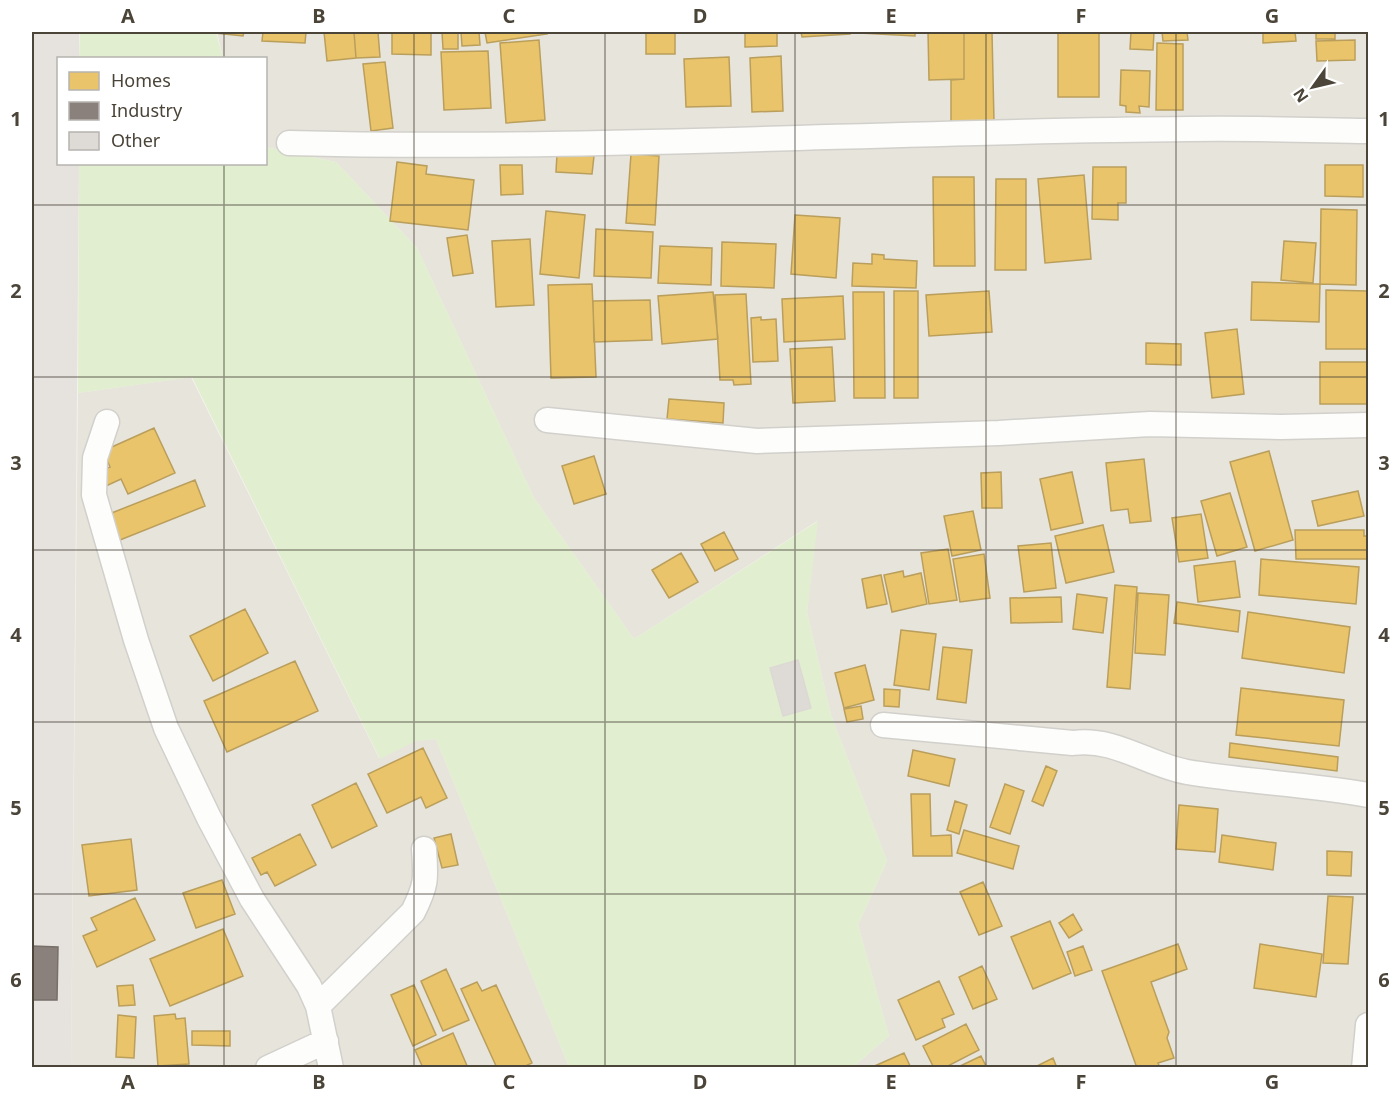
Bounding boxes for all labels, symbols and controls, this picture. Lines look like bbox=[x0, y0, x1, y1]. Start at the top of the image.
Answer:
text: A bbox=[121, 2, 135, 29]
text: B bbox=[312, 2, 326, 29]
text: C bbox=[503, 2, 516, 29]
text: D bbox=[693, 2, 707, 29]
text: E bbox=[885, 2, 897, 29]
text: F bbox=[1076, 2, 1086, 29]
text: G bbox=[1265, 2, 1279, 29]
legend bbox=[57, 57, 267, 165]
north arrow bbox=[1283, 57, 1343, 117]
text: Homes bbox=[111, 68, 171, 92]
text: N bbox=[1288, 84, 1313, 107]
text: Industry bbox=[111, 98, 183, 122]
text: 1 bbox=[10, 105, 22, 132]
text: 1 bbox=[1378, 105, 1390, 132]
text: Other bbox=[111, 128, 161, 152]
text: 2 bbox=[10, 277, 22, 304]
text: 2 bbox=[1378, 277, 1390, 304]
text: 3 bbox=[10, 449, 22, 476]
text: 3 bbox=[1378, 449, 1390, 476]
text: 4 bbox=[10, 621, 22, 648]
text: 4 bbox=[1378, 621, 1390, 648]
text: 5 bbox=[10, 794, 22, 821]
text: 5 bbox=[1378, 794, 1390, 821]
text: 6 bbox=[10, 966, 22, 993]
text: 6 bbox=[1378, 966, 1390, 993]
text: A bbox=[121, 1068, 135, 1095]
text: B bbox=[312, 1068, 326, 1095]
text: C bbox=[503, 1068, 516, 1095]
text: D bbox=[693, 1068, 707, 1095]
text: E bbox=[885, 1068, 897, 1095]
text: F bbox=[1076, 1068, 1086, 1095]
text: G bbox=[1265, 1068, 1279, 1095]

